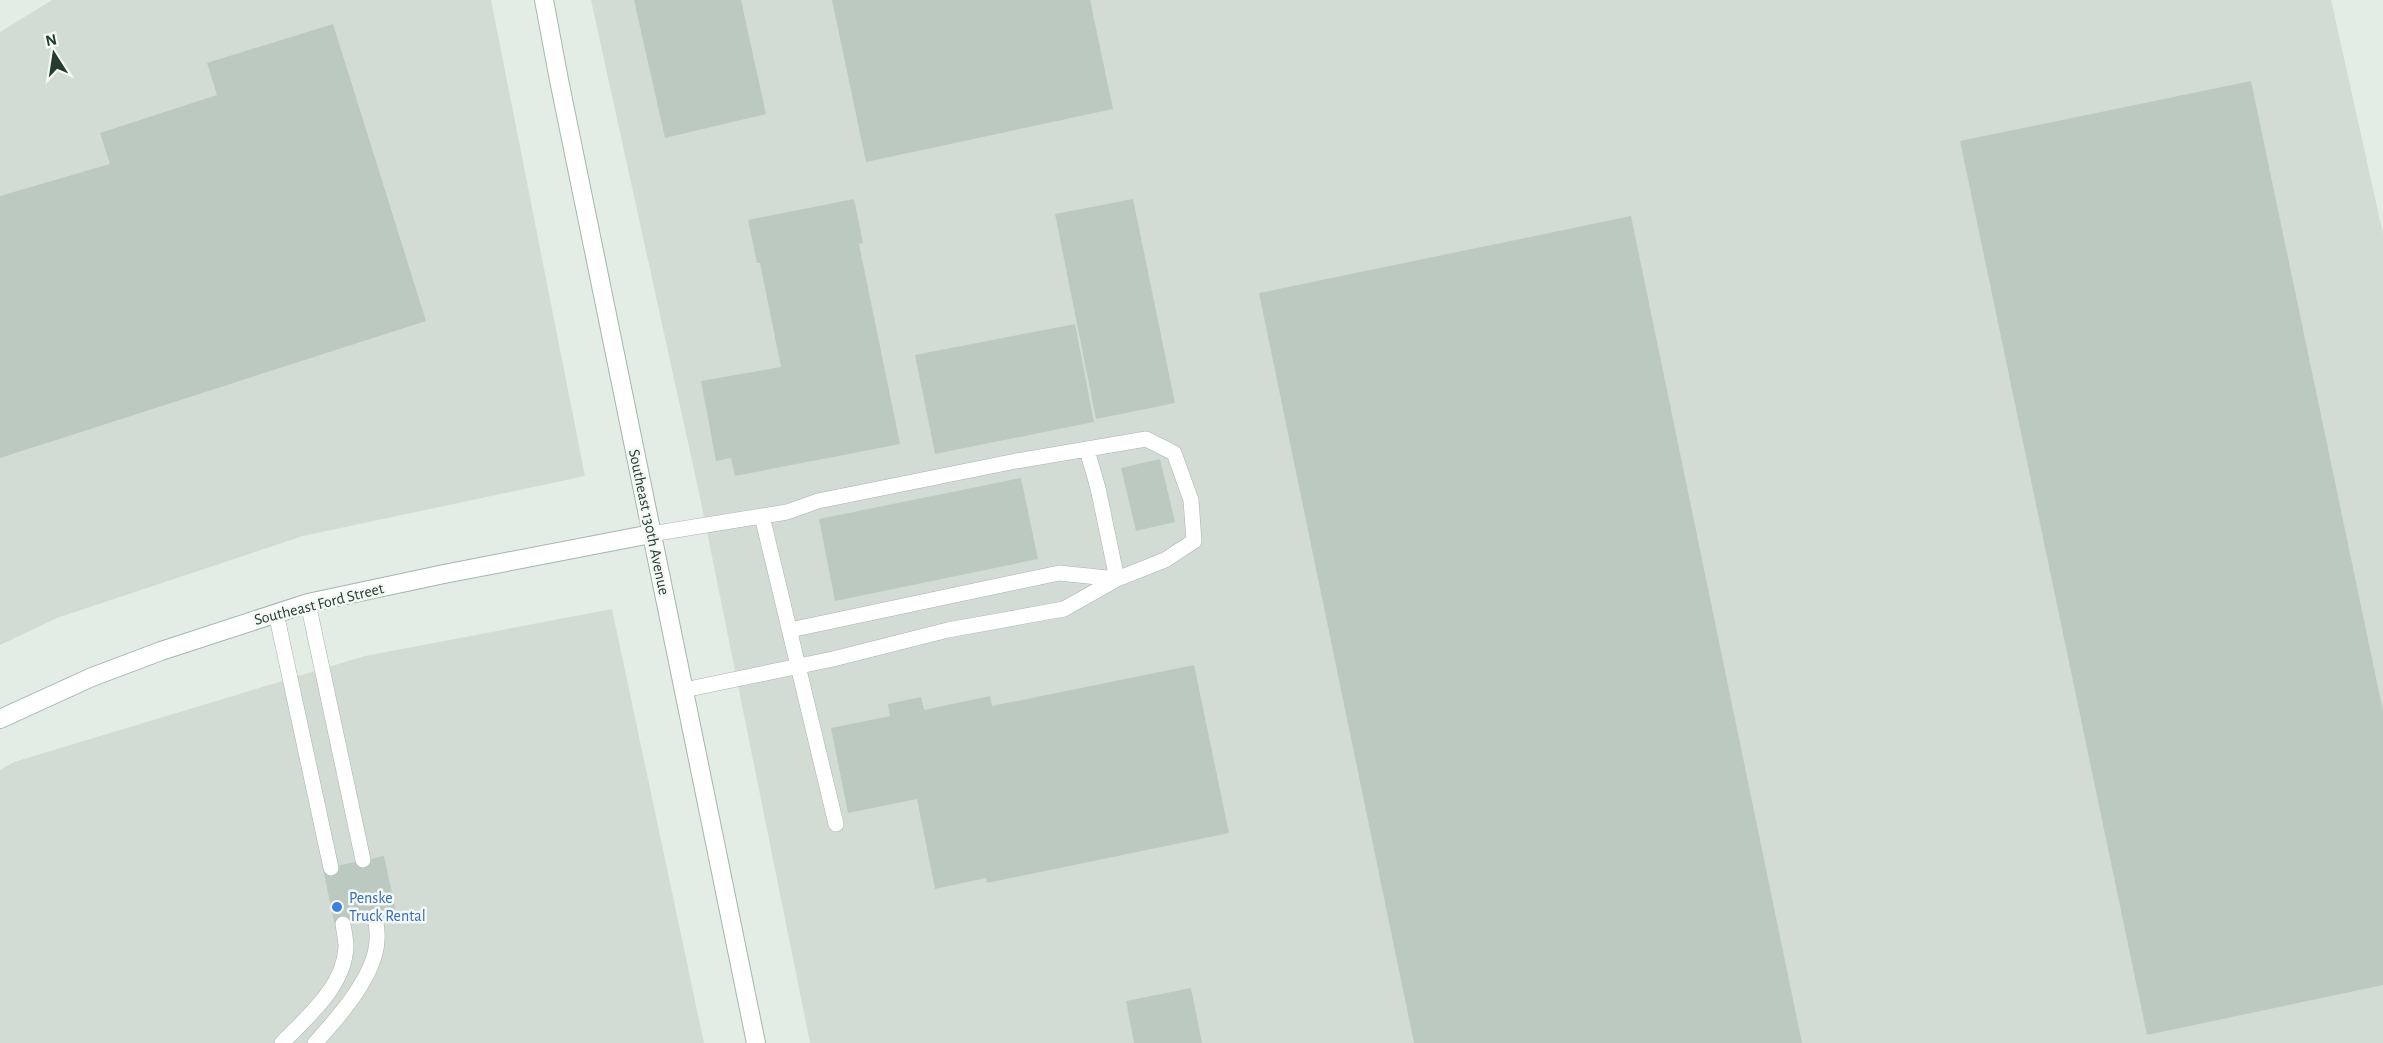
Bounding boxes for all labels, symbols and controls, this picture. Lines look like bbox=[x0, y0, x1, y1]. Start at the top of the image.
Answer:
north arrow bbox=[24, 24, 84, 84]
text: N bbox=[44, 31, 58, 49]
street label: Southeast 130th Avenue bbox=[626, 448, 672, 596]
street label: Southeast Ford Street bbox=[253, 580, 385, 628]
place label: Penske Truck Rental bbox=[349, 890, 426, 924]
marker: Penske Truck Rental bbox=[330, 900, 344, 914]

